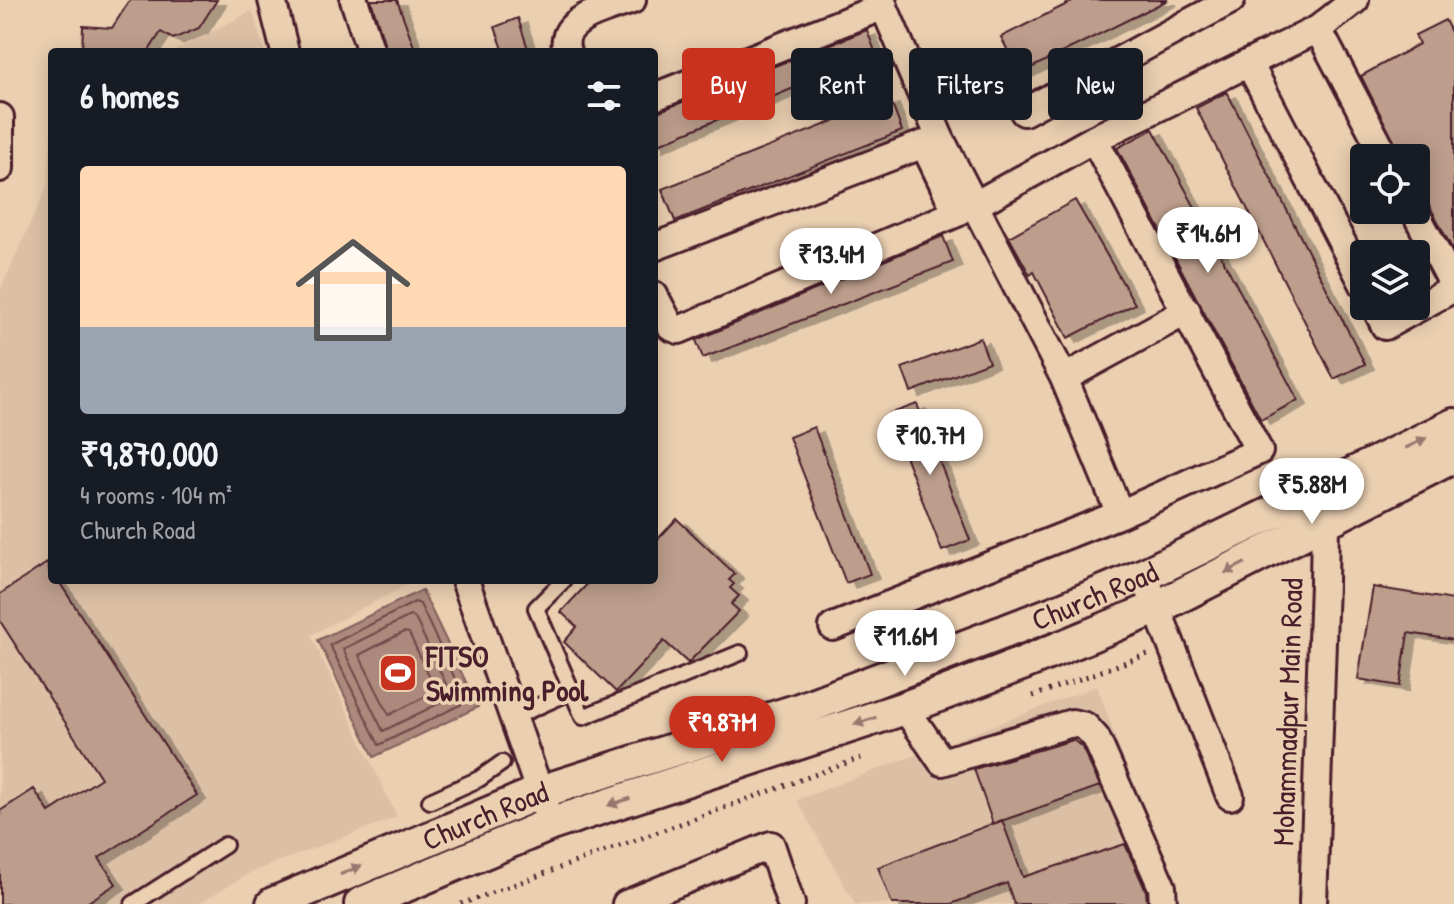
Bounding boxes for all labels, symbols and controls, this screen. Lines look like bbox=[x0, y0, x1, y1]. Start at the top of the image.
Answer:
chip: Buy bbox=[682, 48, 775, 120]
chip: Rent bbox=[791, 48, 893, 120]
chip: Filters bbox=[909, 48, 1032, 120]
chip: New bbox=[1048, 48, 1143, 120]
text: 6 homes bbox=[80, 73, 179, 119]
icon: filters bbox=[582, 74, 626, 118]
map controls bbox=[1350, 144, 1430, 320]
button: locate bbox=[1350, 144, 1430, 224]
pin: ₹14.6M bbox=[1143, 207, 1273, 275]
text: ₹14.6M bbox=[1175, 215, 1241, 250]
icon: home bbox=[281, 218, 425, 362]
pin: ₹13.4M bbox=[766, 228, 896, 296]
text: ₹13.4M bbox=[798, 236, 864, 271]
button: layers bbox=[1350, 240, 1430, 320]
pin: ₹10.7M bbox=[865, 409, 995, 477]
text: ₹10.7M bbox=[895, 417, 965, 452]
text: ₹9,870,000 bbox=[80, 431, 218, 477]
one-way arrow bbox=[1404, 437, 1427, 450]
pin: ₹5.88M bbox=[1247, 458, 1377, 526]
text: ₹5.88M bbox=[1277, 466, 1347, 501]
text: 4 rooms · 104 m² bbox=[80, 477, 232, 512]
text: Church Road bbox=[80, 512, 195, 547]
street label: Church Road bbox=[1026, 551, 1164, 640]
one-way arrow bbox=[1223, 562, 1246, 575]
street label: Mohammadpur Main Road bbox=[1262, 577, 1312, 847]
pin: ₹11.6M bbox=[840, 610, 970, 678]
text: ₹11.6M bbox=[872, 618, 938, 653]
place label: FITSO Swimming Pool bbox=[425, 636, 589, 711]
sports icon: FITSO Swimming Pool bbox=[377, 652, 419, 694]
pin: ₹9.87M bbox=[657, 696, 787, 764]
text: ₹9.87M bbox=[687, 704, 757, 739]
one-way arrow bbox=[853, 715, 877, 727]
street label: Church Road bbox=[416, 771, 553, 859]
one-way arrow bbox=[606, 796, 630, 809]
one-way arrow bbox=[339, 863, 363, 876]

